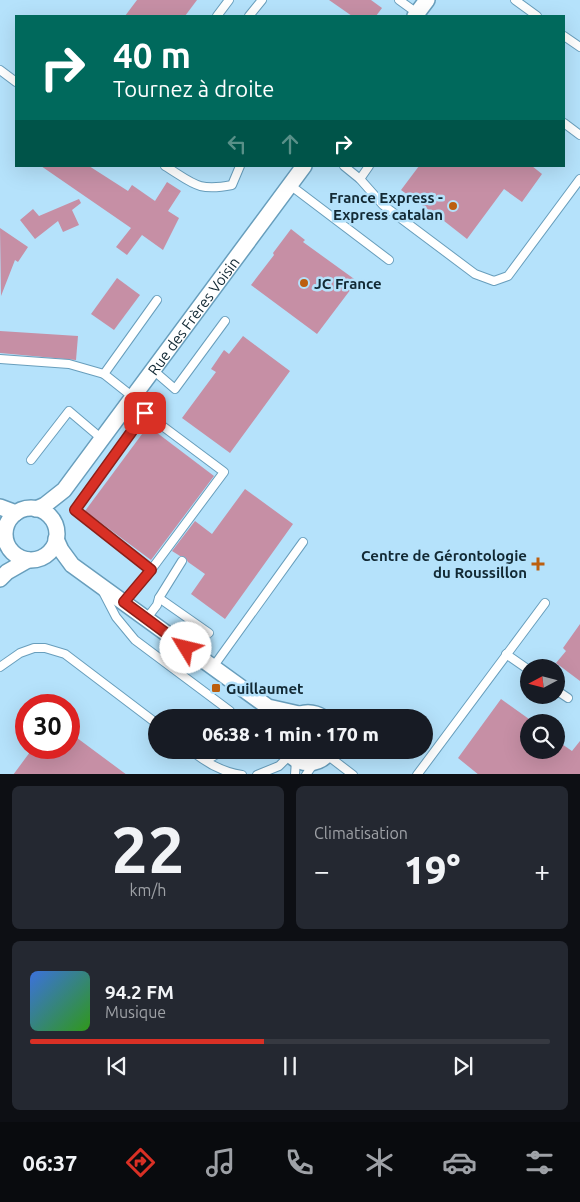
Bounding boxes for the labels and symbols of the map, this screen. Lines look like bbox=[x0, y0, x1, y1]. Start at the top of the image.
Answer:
place label: France Express - Express catalan bbox=[329, 189, 443, 223]
marker: France Express - Express catalan bbox=[447, 200, 459, 212]
street label: Rue des Frères Voisin bbox=[144, 253, 242, 378]
place label: JC France bbox=[314, 275, 382, 292]
marker: JC France bbox=[298, 277, 310, 289]
pin bbox=[124, 392, 166, 434]
place label: Centre de Gérontologie du Roussillon bbox=[361, 547, 527, 581]
marker: Centre de Gérontologie du Roussillon bbox=[531, 557, 545, 571]
position arrow bbox=[159, 621, 211, 673]
north arrow bbox=[520, 659, 565, 704]
place label: Guillaumet bbox=[226, 680, 304, 697]
marker: Guillaumet bbox=[210, 682, 222, 694]
speed limit sign: 30 bbox=[15, 694, 80, 759]

